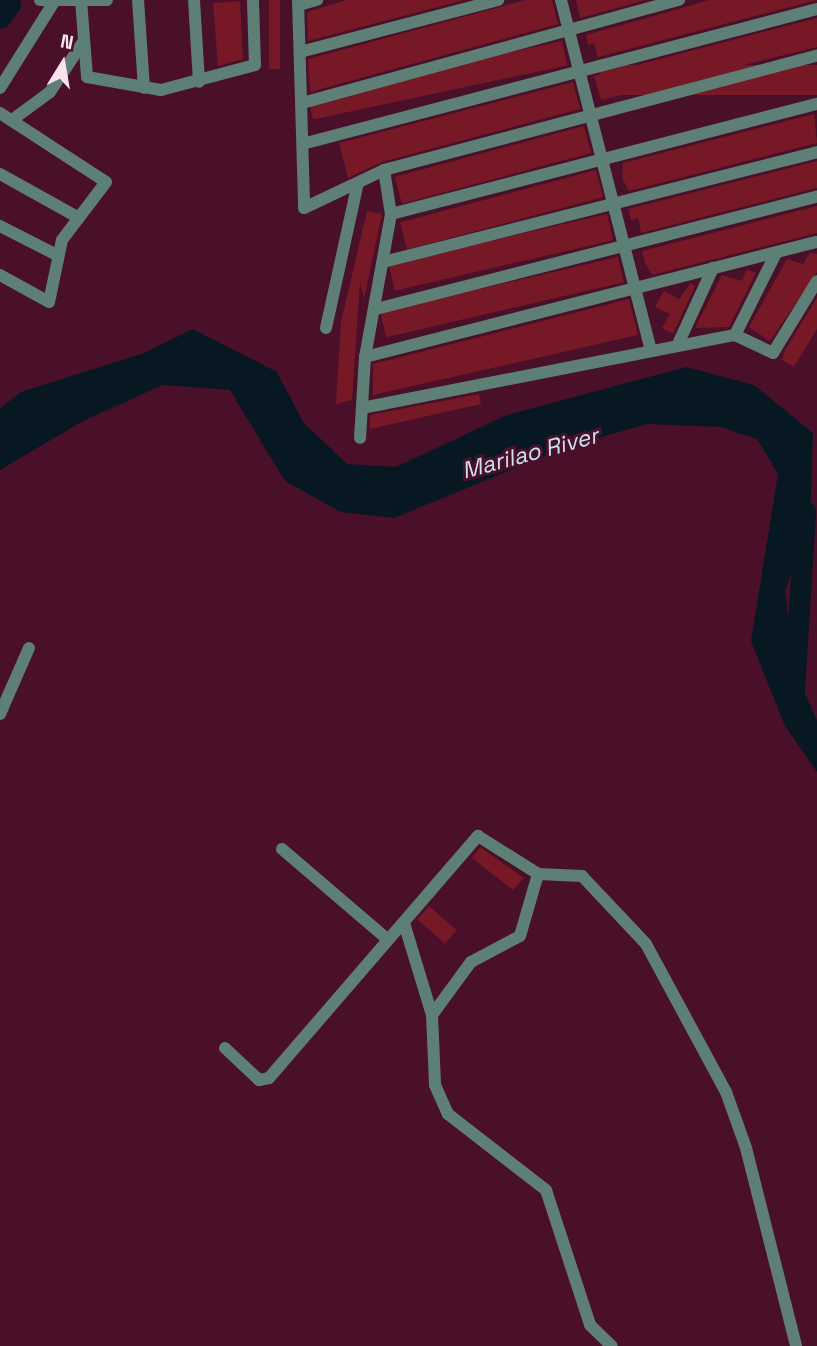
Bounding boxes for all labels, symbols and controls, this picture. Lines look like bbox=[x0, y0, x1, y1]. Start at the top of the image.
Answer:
north arrow bbox=[28, 28, 98, 98]
text: N bbox=[58, 28, 76, 55]
water label: Marilao River bbox=[459, 421, 601, 485]

